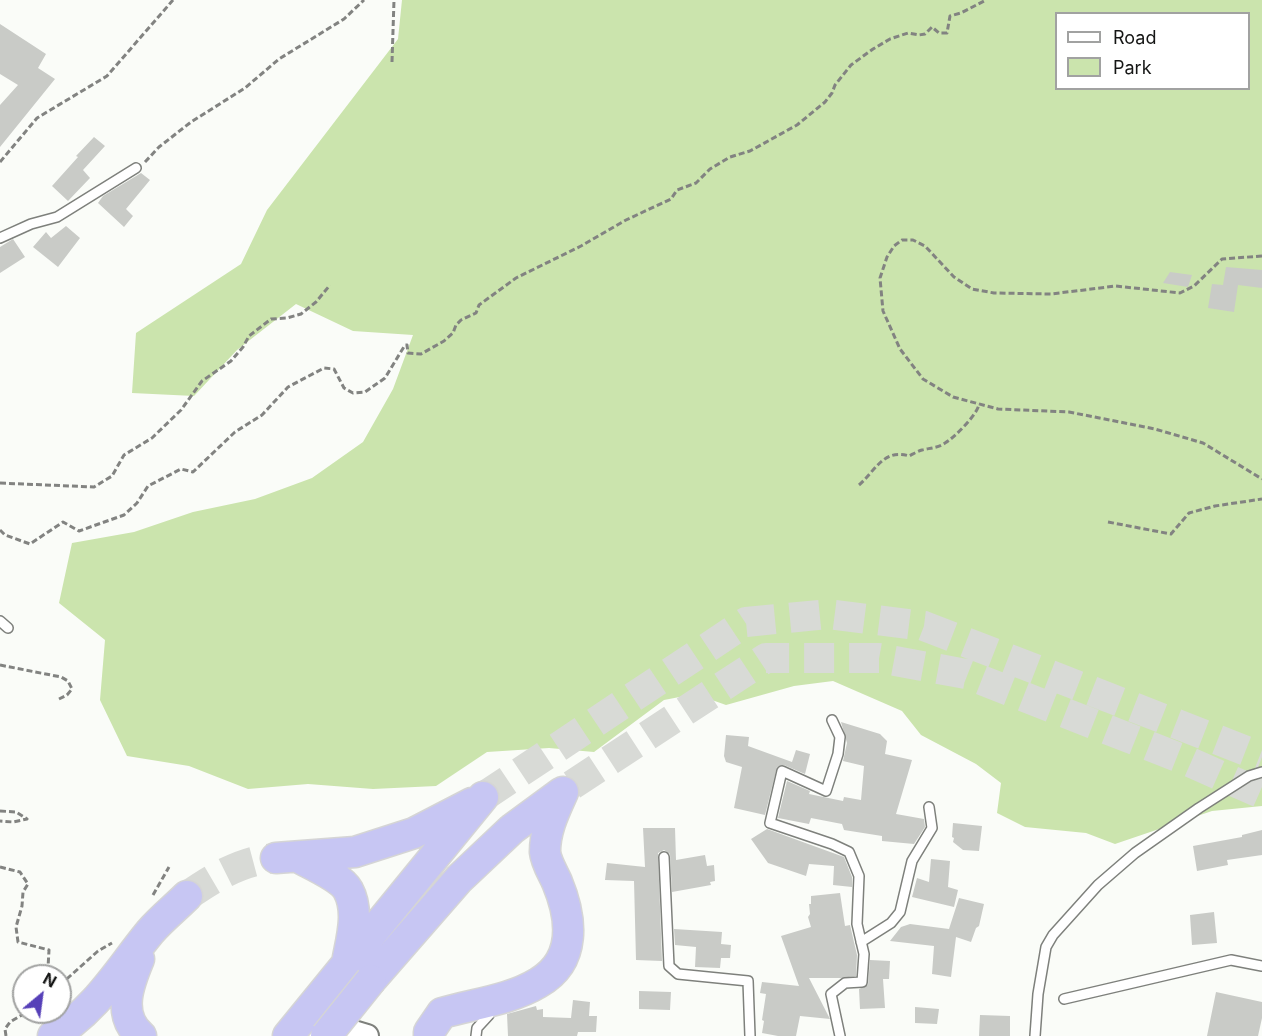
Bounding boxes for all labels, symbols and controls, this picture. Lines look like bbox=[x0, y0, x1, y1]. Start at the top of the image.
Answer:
legend bbox=[1055, 12, 1250, 90]
text: Road bbox=[1113, 27, 1156, 48]
text: Park bbox=[1113, 57, 1152, 78]
north arrow bbox=[12, 964, 72, 1024]
text: N bbox=[40, 968, 60, 992]

